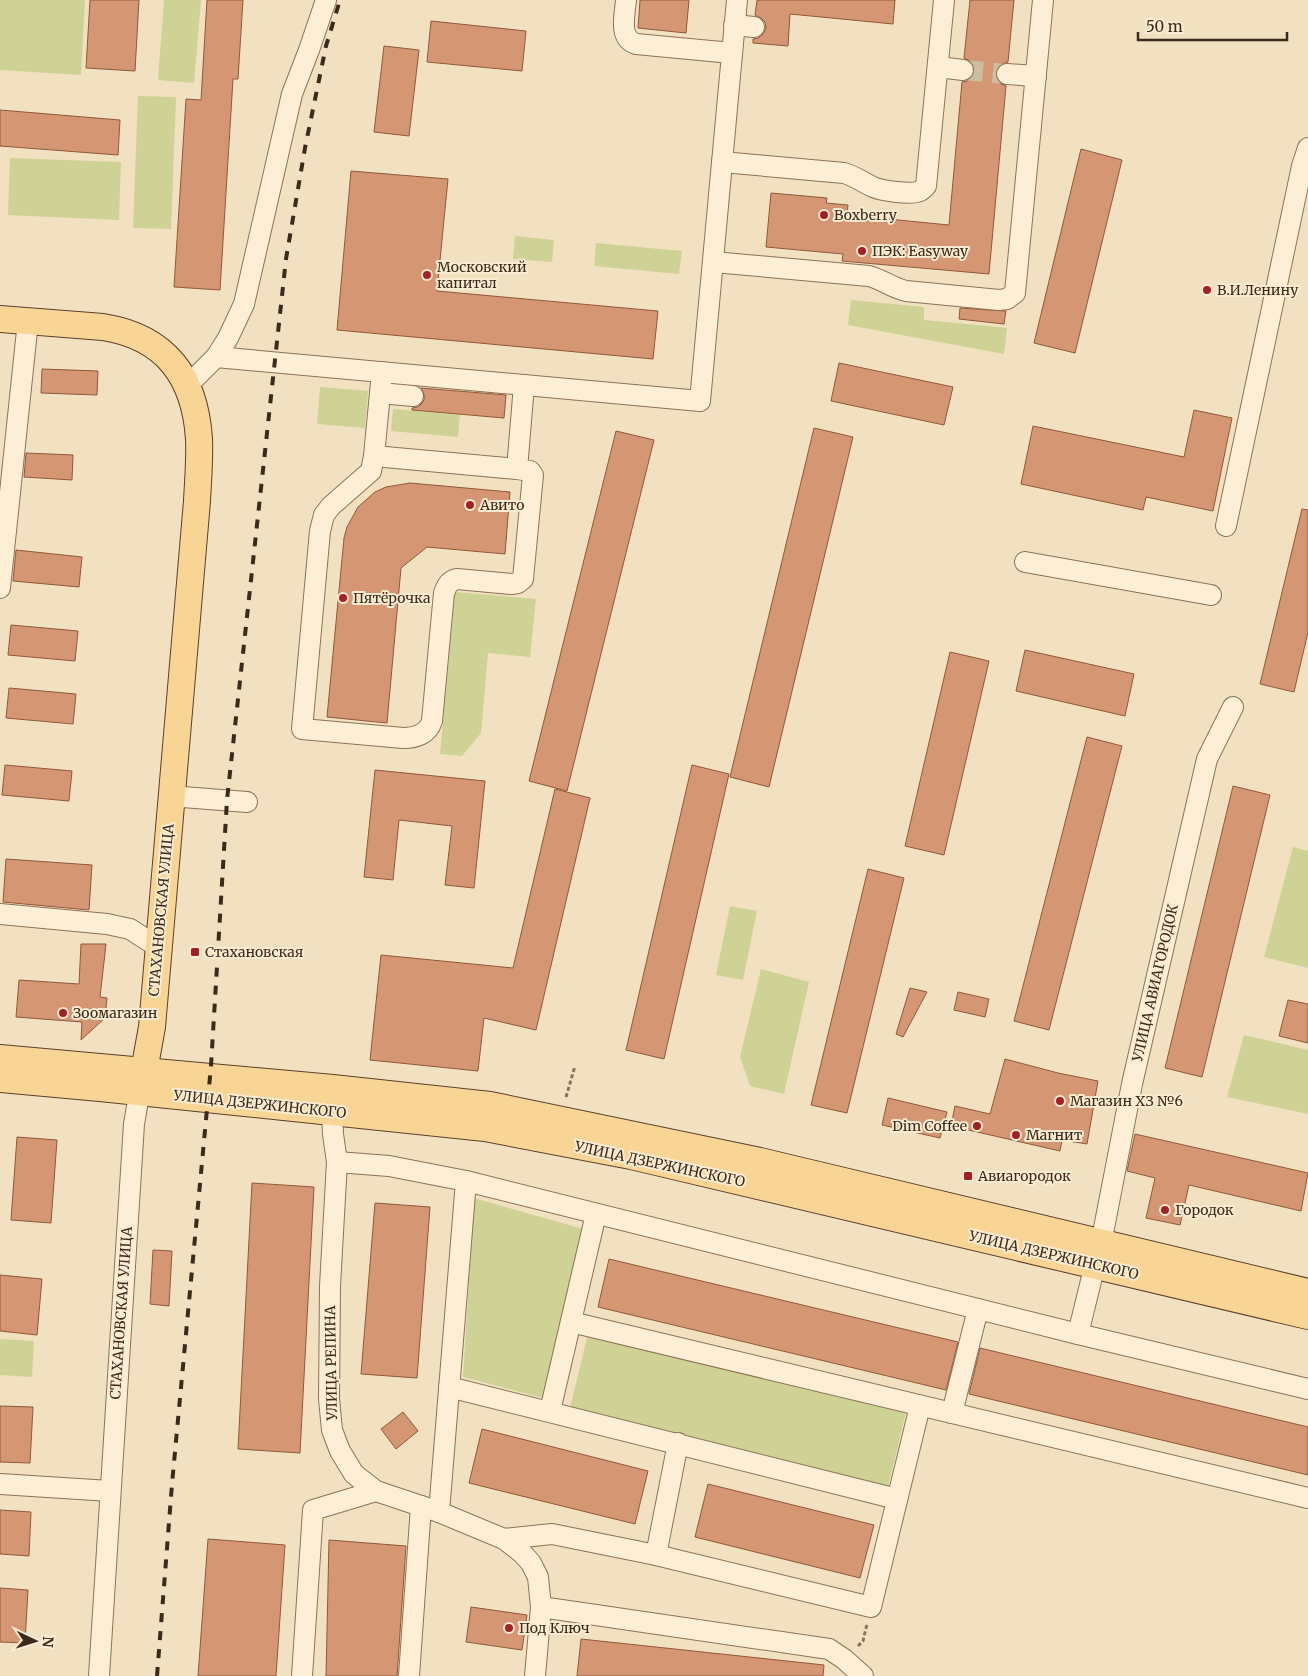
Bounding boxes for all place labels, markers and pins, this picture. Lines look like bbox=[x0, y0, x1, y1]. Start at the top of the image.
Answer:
place label: Boxberry bbox=[834, 206, 898, 224]
marker: Boxberry bbox=[818, 209, 830, 221]
place label: ПЭК: Easyway bbox=[872, 242, 969, 260]
marker: ПЭК: Easyway bbox=[856, 245, 868, 257]
place label: Московский капитал bbox=[437, 258, 527, 292]
marker: Московский капитал bbox=[421, 269, 433, 281]
place label: В.И.Ленину bbox=[1217, 281, 1299, 299]
marker: В.И.Ленину bbox=[1201, 284, 1213, 296]
place label: Авито bbox=[479, 496, 524, 514]
marker: Авито bbox=[464, 499, 476, 511]
place label: Пятёрочка bbox=[353, 589, 431, 607]
marker: Пятёрочка bbox=[337, 592, 349, 604]
place label: Стахановская bbox=[205, 943, 303, 961]
marker: Стахановская bbox=[189, 946, 201, 958]
place label: Зоомагазин bbox=[73, 1004, 158, 1022]
marker: Зоомагазин bbox=[57, 1007, 69, 1019]
place label: Магазин ХЗ №6 bbox=[1070, 1092, 1183, 1110]
marker: Магазин ХЗ №6 bbox=[1054, 1095, 1066, 1107]
place label: Dim Coffee bbox=[892, 1117, 967, 1135]
marker: Dim Coffee bbox=[971, 1120, 983, 1132]
place label: Магнит bbox=[1026, 1126, 1083, 1144]
marker: Магнит bbox=[1010, 1129, 1022, 1141]
place label: Авиагородок bbox=[977, 1167, 1071, 1185]
marker: Авиагородок bbox=[962, 1170, 974, 1182]
place label: Городок bbox=[1175, 1201, 1234, 1219]
marker: Городок bbox=[1159, 1204, 1171, 1216]
place label: Под Ключ bbox=[519, 1619, 590, 1637]
marker: Под Ключ bbox=[503, 1622, 515, 1634]

